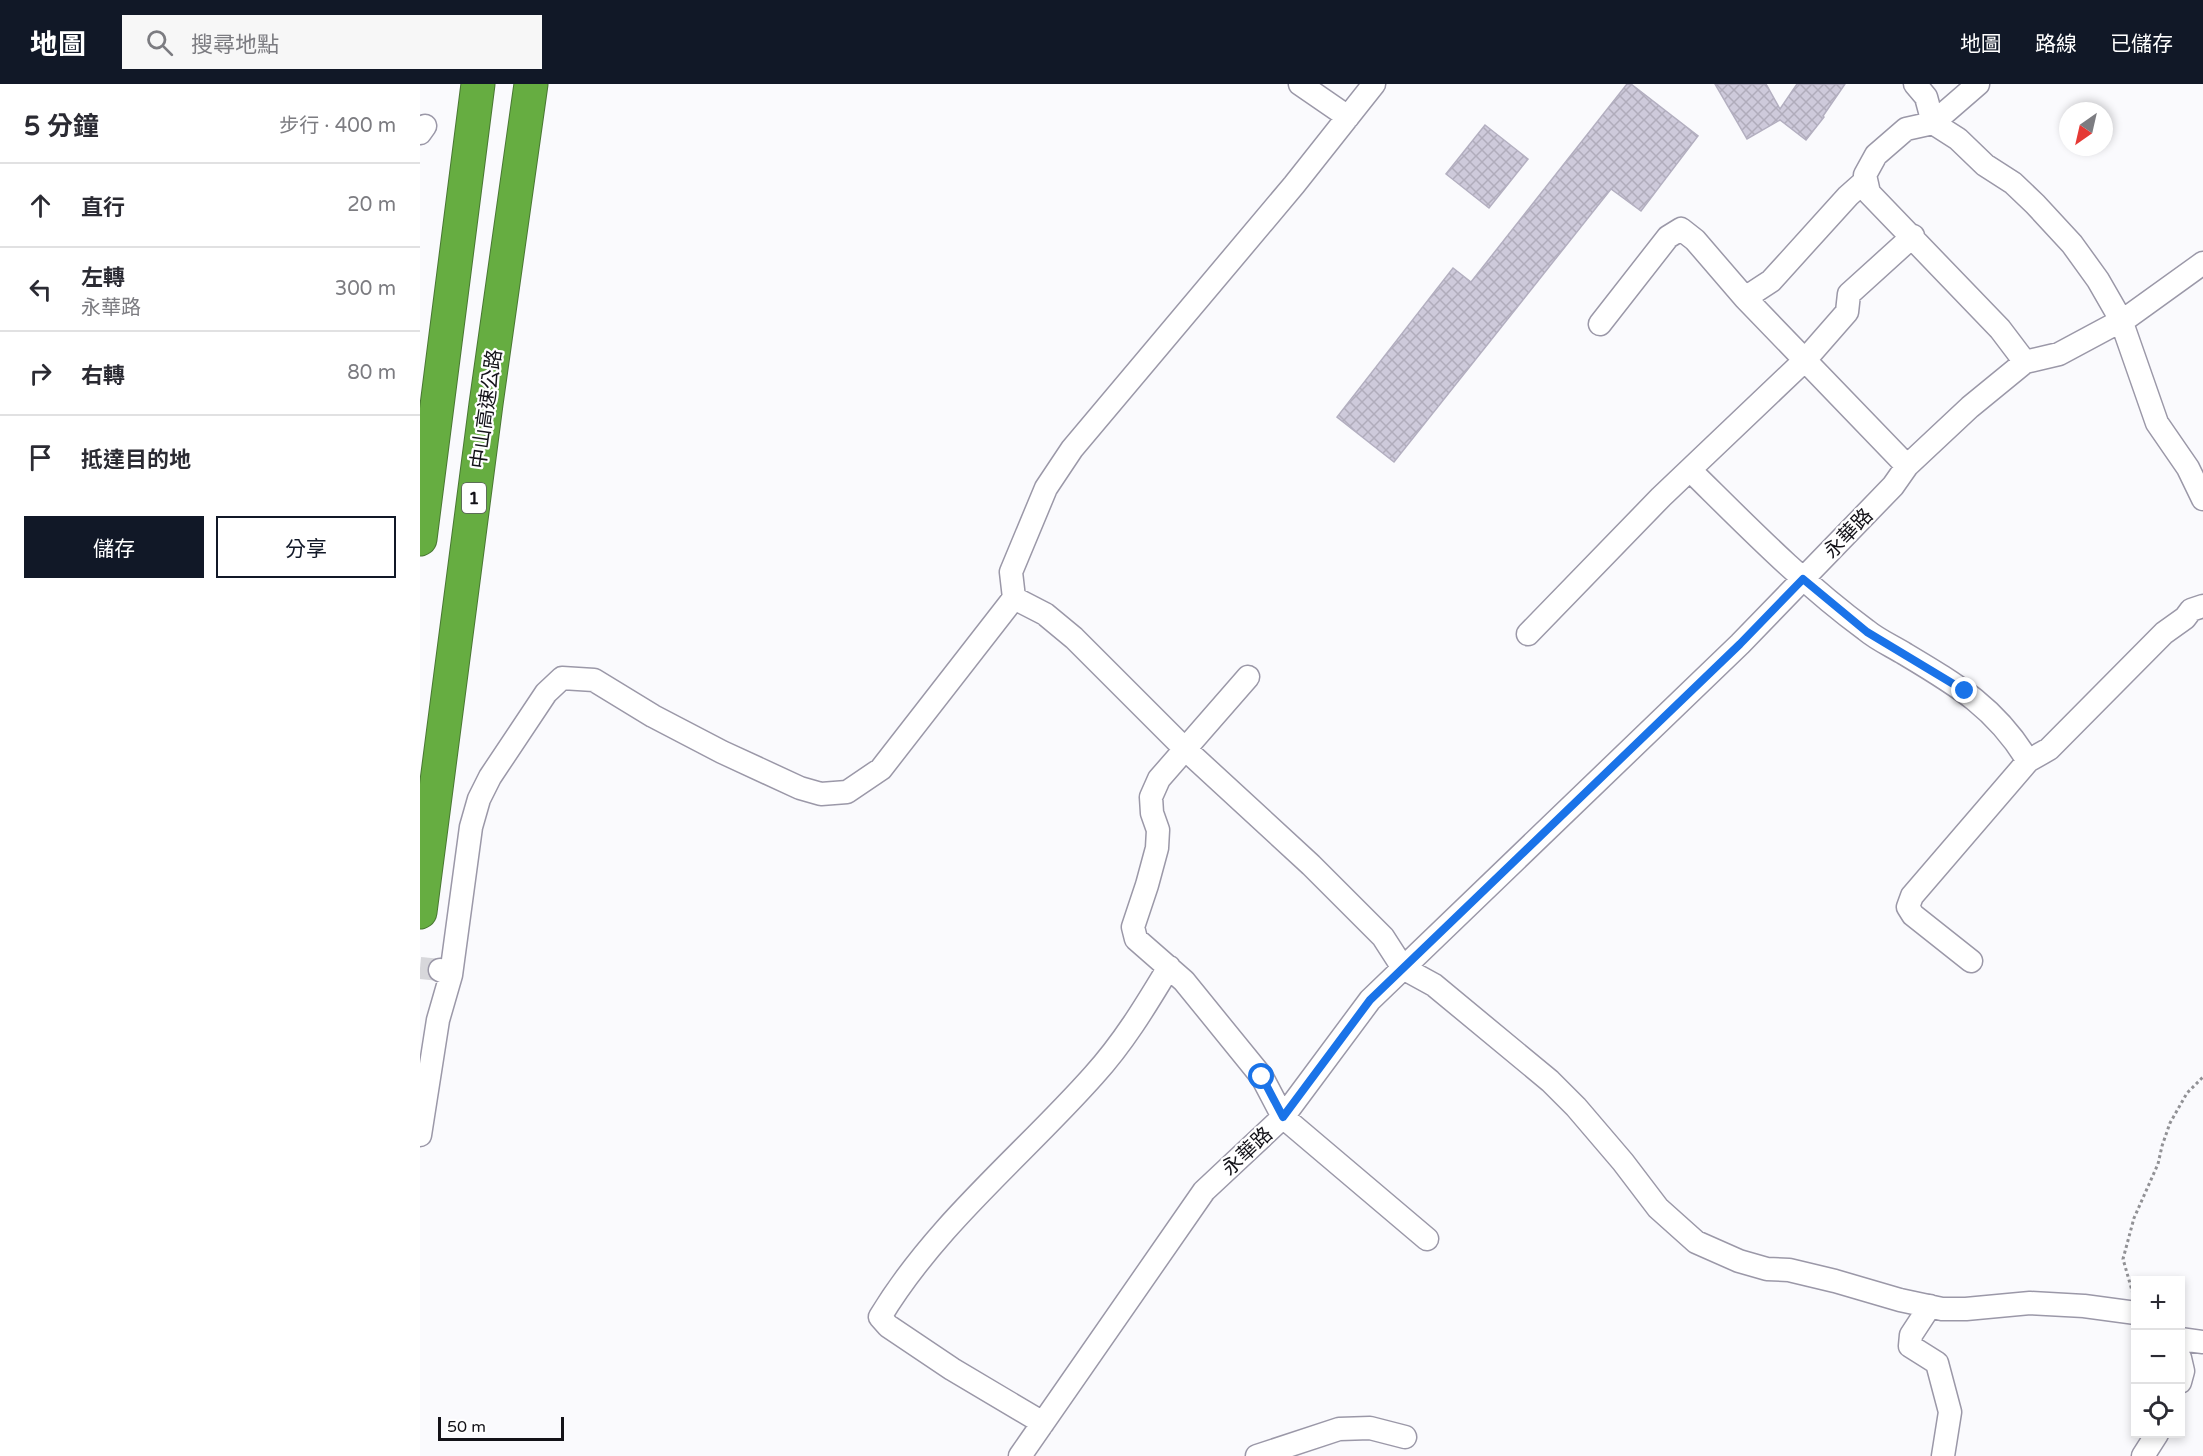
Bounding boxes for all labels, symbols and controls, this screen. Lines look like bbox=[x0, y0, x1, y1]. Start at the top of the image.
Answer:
search box bbox=[122, 15, 542, 69]
icon: search bbox=[143, 26, 176, 59]
text: 地圖 bbox=[30, 28, 86, 62]
text: 搜尋地點 bbox=[191, 32, 279, 58]
text: 地圖 bbox=[1960, 32, 2002, 57]
text: 路線 bbox=[2035, 32, 2077, 57]
text: 已儲存 bbox=[2110, 32, 2173, 57]
north arrow bbox=[2059, 102, 2113, 156]
text: 5 分鐘 bbox=[24, 111, 99, 142]
text: 步行 · 400 m bbox=[279, 114, 396, 138]
icon: ahead bbox=[24, 189, 57, 222]
text: 20 m bbox=[347, 193, 396, 217]
text: 直行 bbox=[81, 195, 125, 221]
text: 左轉 bbox=[81, 265, 125, 291]
icon: left bbox=[24, 273, 57, 306]
text: 300 m bbox=[335, 277, 396, 301]
text: 永華路 bbox=[81, 296, 141, 320]
street label: 中山高速公路 bbox=[467, 348, 507, 470]
icon: right bbox=[24, 357, 57, 390]
text: 80 m bbox=[347, 361, 396, 385]
text: 右轉 bbox=[81, 363, 125, 389]
icon: arrive bbox=[24, 441, 57, 474]
text: 抵達目的地 bbox=[81, 447, 191, 473]
road number: 1 bbox=[462, 483, 486, 513]
street label: 永華路 bbox=[1819, 504, 1878, 564]
button: 儲存 bbox=[24, 516, 204, 578]
button: 分享 bbox=[216, 516, 396, 578]
route end bbox=[1951, 677, 1977, 703]
route start bbox=[1248, 1063, 1274, 1089]
street label: 永華路 bbox=[1218, 1122, 1278, 1181]
map controls bbox=[2131, 1276, 2185, 1438]
button: + bbox=[2131, 1276, 2185, 1330]
button: − bbox=[2131, 1330, 2185, 1384]
button: locate bbox=[2131, 1384, 2185, 1438]
scale bar bbox=[438, 1414, 564, 1442]
text: 50 m bbox=[447, 1417, 486, 1437]

